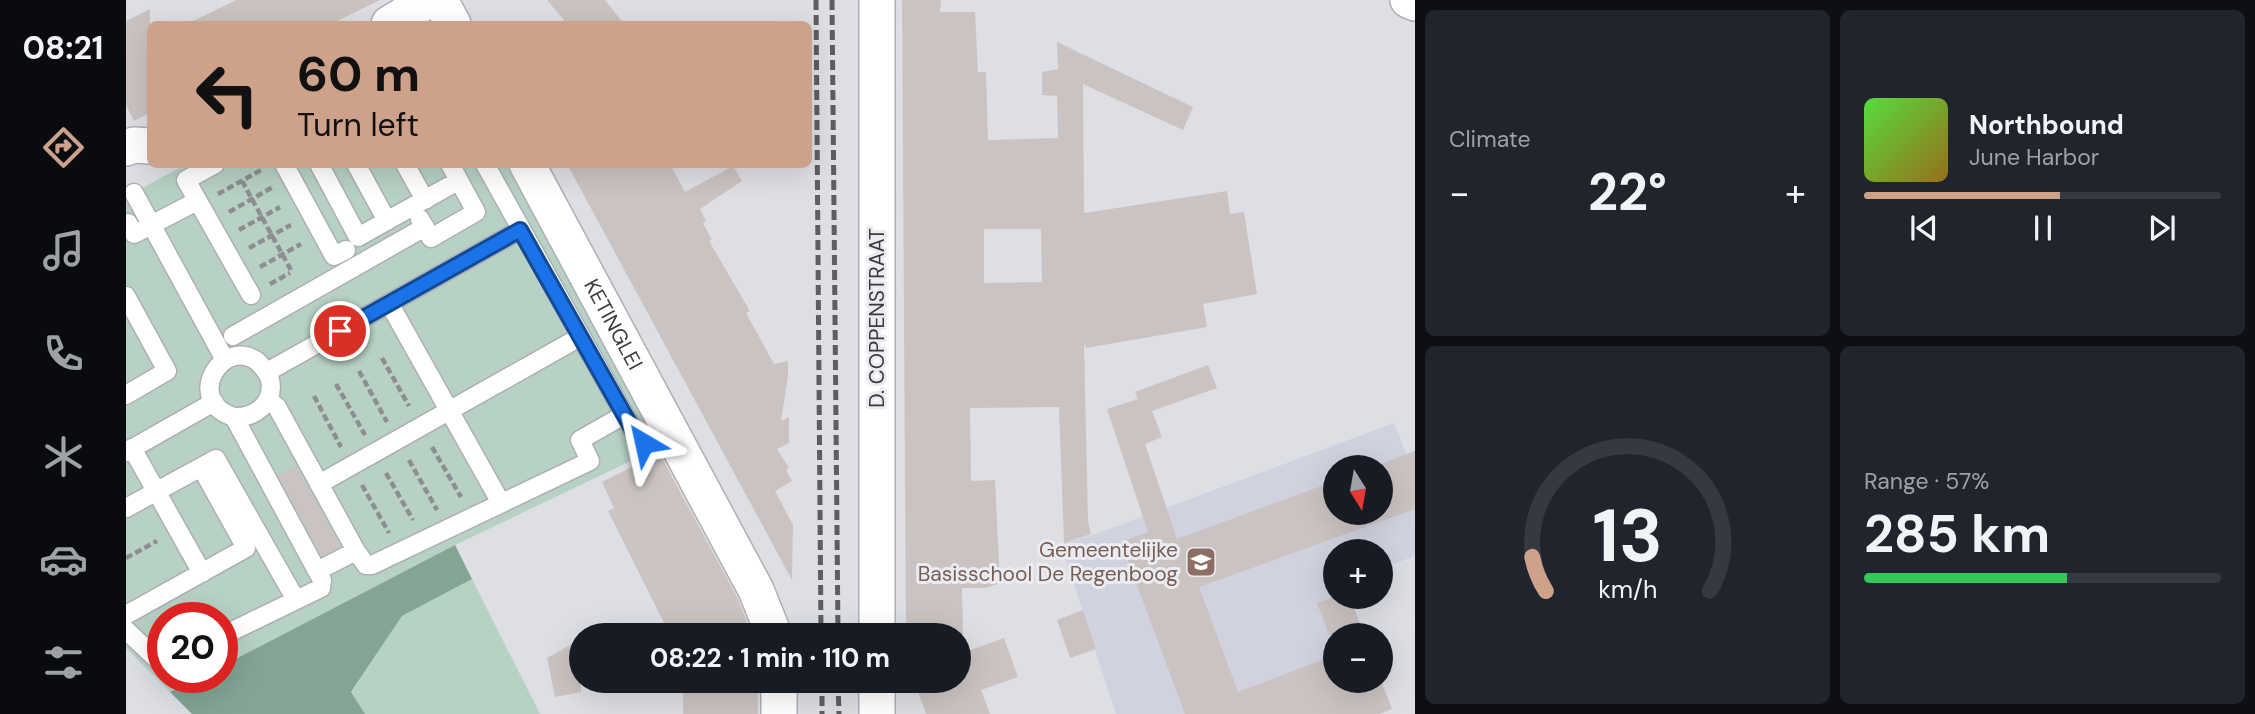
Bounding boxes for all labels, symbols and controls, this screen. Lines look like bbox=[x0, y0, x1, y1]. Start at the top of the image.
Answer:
text: 08:21 bbox=[22, 27, 104, 69]
text: 60 m bbox=[297, 42, 420, 106]
icon: left bbox=[182, 49, 273, 140]
text: Turn left bbox=[297, 104, 419, 146]
text: Northbound bbox=[1969, 108, 2124, 142]
icon: directions bbox=[39, 123, 88, 172]
text: Climate bbox=[1449, 124, 1531, 154]
text: June Harbor bbox=[1969, 142, 2099, 172]
text: 22° bbox=[1588, 158, 1667, 226]
text: − bbox=[1449, 168, 1470, 218]
text: + bbox=[1785, 168, 1806, 218]
icon: previous bbox=[1905, 209, 1943, 247]
icon: pause bbox=[2024, 209, 2062, 247]
icon: next bbox=[2143, 209, 2181, 247]
icon: music bbox=[39, 226, 88, 275]
street label: D. COPPENSTRAAT bbox=[863, 228, 891, 408]
street label: KETINGLEI bbox=[577, 274, 649, 375]
pin bbox=[310, 301, 370, 361]
icon: arrive bbox=[321, 312, 359, 350]
icon: phone bbox=[39, 329, 88, 378]
position arrow bbox=[607, 406, 681, 480]
icon: climate bbox=[39, 432, 88, 481]
north arrow bbox=[1323, 455, 1393, 525]
map controls bbox=[1323, 455, 1393, 693]
text: Range · 57% bbox=[1864, 466, 1989, 496]
text: 13 bbox=[1592, 489, 1663, 584]
text: 285 km bbox=[1864, 500, 2050, 568]
icon: car bbox=[39, 535, 88, 584]
place label: Gemeentelijke Basisschool De Regenboog bbox=[918, 536, 1178, 588]
button: + bbox=[1323, 539, 1393, 609]
school or university icon: Gemeentelijke Basisschool De Regenboog bbox=[1184, 545, 1218, 579]
text: km/h bbox=[1598, 573, 1657, 606]
speed limit sign: 20 bbox=[147, 602, 238, 693]
button: − bbox=[1323, 623, 1393, 693]
icon: filters bbox=[39, 638, 88, 687]
text: 08:22 · 1 min · 110 m bbox=[650, 641, 890, 675]

